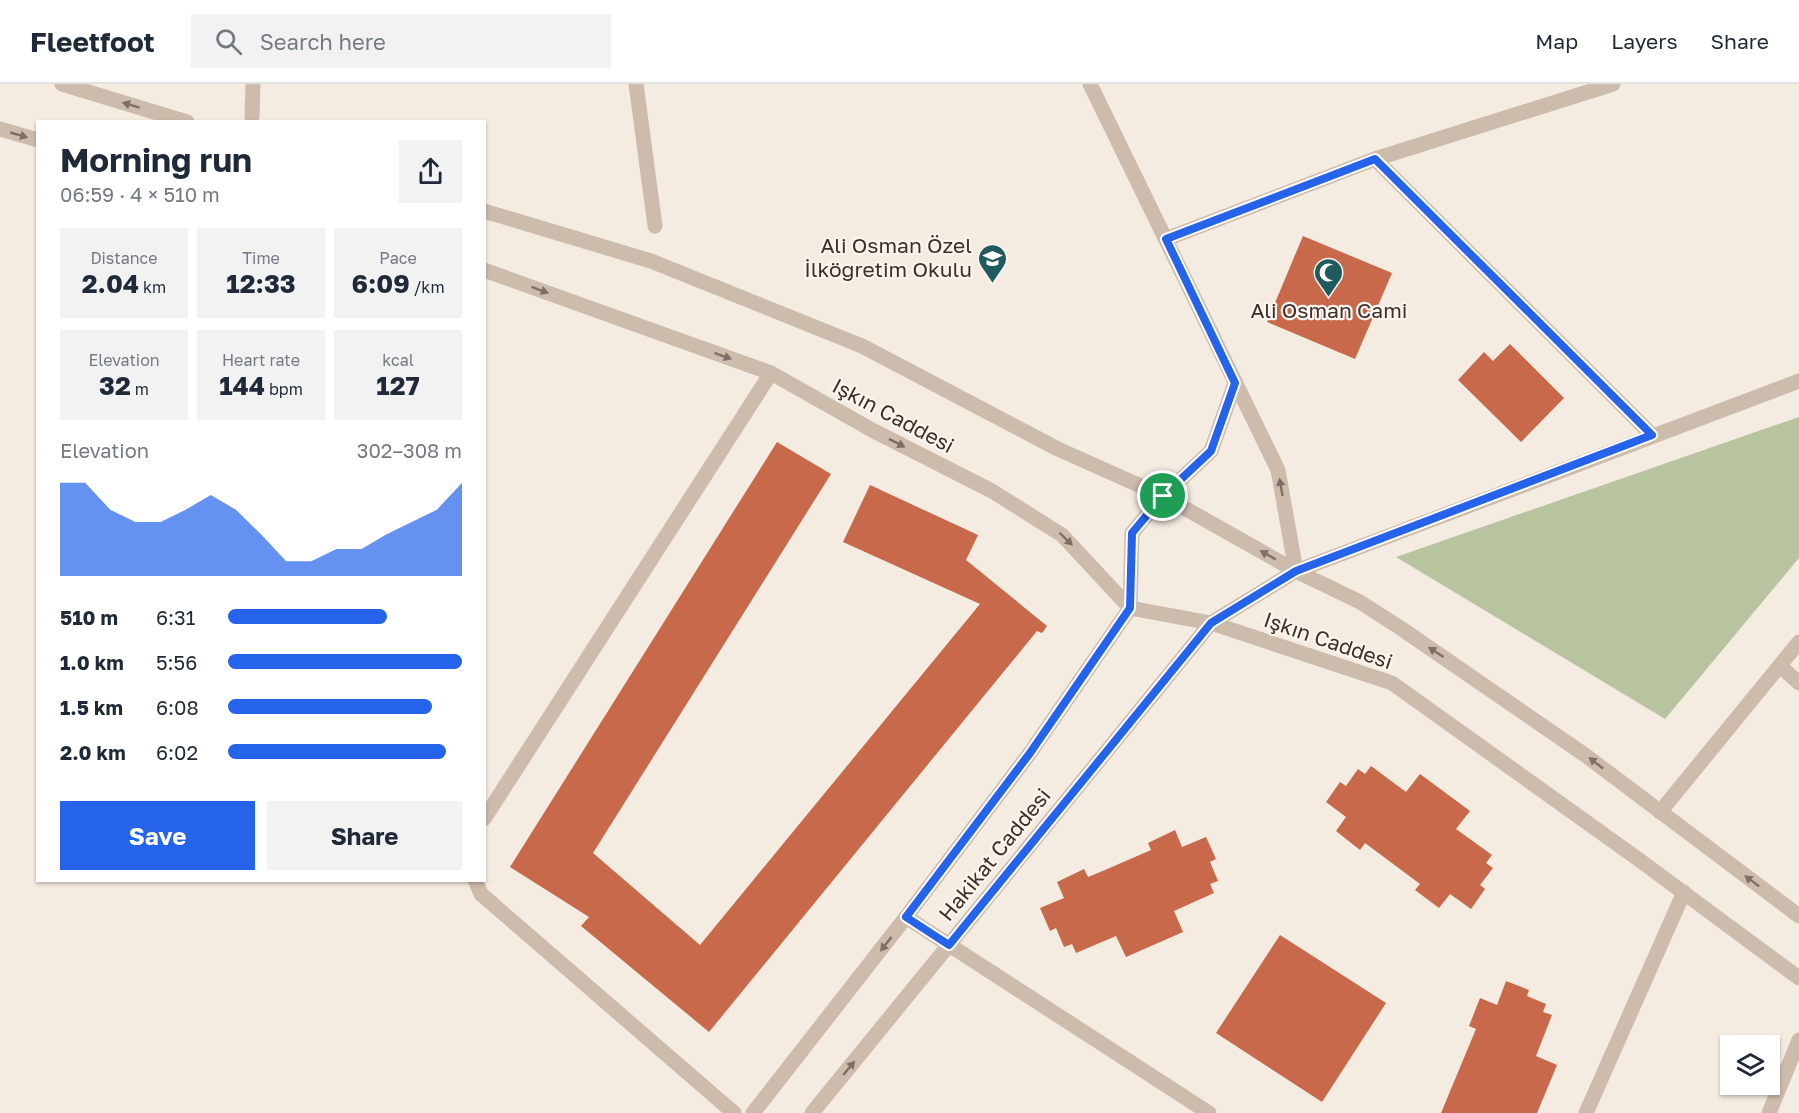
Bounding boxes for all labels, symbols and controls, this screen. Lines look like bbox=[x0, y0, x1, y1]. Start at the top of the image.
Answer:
search box bbox=[191, 14, 611, 68]
text: Fleetfoot bbox=[30, 25, 155, 58]
icon: search bbox=[212, 25, 245, 58]
text: Search here bbox=[260, 28, 386, 55]
text: Map bbox=[1535, 28, 1578, 54]
text: Layers bbox=[1611, 28, 1678, 54]
text: Share bbox=[1711, 28, 1769, 54]
one-way arrow bbox=[122, 100, 140, 109]
one-way arrow bbox=[10, 131, 28, 140]
text: Morning run bbox=[60, 140, 252, 179]
button: share bbox=[399, 140, 462, 203]
text: 06:59 · 4 × 510 m bbox=[60, 182, 220, 206]
place label: Ali Osman Özel İlköğretim Okulu bbox=[804, 232, 972, 282]
school or university icon: Ali Osman Özel İlköğretim Okulu bbox=[977, 242, 1009, 284]
text: Distance bbox=[90, 248, 158, 268]
text: Time bbox=[242, 248, 280, 268]
text: Pace bbox=[379, 248, 417, 268]
mosque icon: Ali Osman Cami bbox=[1313, 256, 1345, 298]
text: 2.04 bbox=[82, 268, 139, 299]
text: 12:33 bbox=[226, 268, 296, 299]
text: 6:09 bbox=[351, 268, 410, 299]
text: km bbox=[139, 277, 166, 297]
text: /km bbox=[410, 277, 445, 297]
one-way arrow bbox=[531, 285, 549, 295]
place label: Ali Osman Cami bbox=[1251, 297, 1407, 323]
text: Elevation bbox=[88, 350, 160, 370]
text: Heart rate bbox=[222, 350, 300, 370]
text: kcal bbox=[382, 350, 414, 370]
one-way arrow bbox=[714, 351, 732, 361]
text: 32 bbox=[99, 370, 131, 401]
text: 144 bbox=[219, 370, 265, 401]
text: 127 bbox=[376, 370, 420, 401]
street label: Işkın Caddesi bbox=[828, 372, 959, 458]
text: m bbox=[131, 379, 149, 399]
text: bpm bbox=[265, 379, 303, 399]
text: Elevation bbox=[60, 438, 149, 462]
text: 302–308 m bbox=[357, 438, 462, 462]
one-way arrow bbox=[889, 438, 906, 448]
pin bbox=[1137, 470, 1188, 521]
one-way arrow bbox=[1276, 478, 1285, 497]
icon: arrive bbox=[1146, 479, 1179, 512]
one-way arrow bbox=[1058, 532, 1073, 546]
one-way arrow bbox=[1260, 549, 1276, 560]
text: 510 m bbox=[60, 605, 118, 629]
text: 6:31 bbox=[156, 605, 196, 629]
street label: Işkın Caddesi bbox=[1261, 606, 1396, 674]
one-way arrow bbox=[1429, 646, 1445, 658]
text: 1.0 km bbox=[60, 650, 124, 674]
text: 5:56 bbox=[156, 650, 197, 674]
text: 1.5 km bbox=[60, 695, 123, 719]
text: 6:08 bbox=[156, 695, 199, 719]
text: 2.0 km bbox=[60, 740, 126, 764]
text: 6:02 bbox=[156, 740, 198, 764]
one-way arrow bbox=[1589, 758, 1604, 770]
street label: Hakikat Caddesi bbox=[933, 783, 1056, 926]
button: Save bbox=[60, 801, 255, 870]
button: Share bbox=[267, 801, 462, 870]
one-way arrow bbox=[1744, 875, 1760, 887]
one-way arrow bbox=[880, 936, 892, 951]
map controls bbox=[1720, 1035, 1780, 1095]
button: layers bbox=[1720, 1035, 1780, 1095]
one-way arrow bbox=[842, 1060, 855, 1075]

